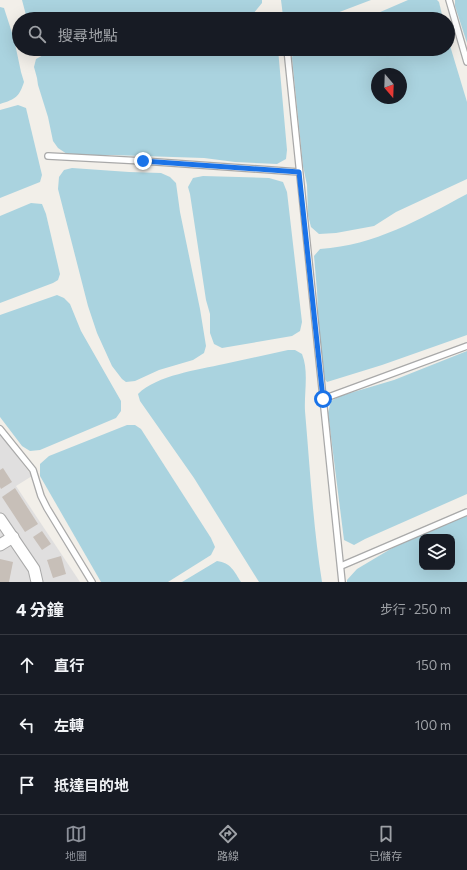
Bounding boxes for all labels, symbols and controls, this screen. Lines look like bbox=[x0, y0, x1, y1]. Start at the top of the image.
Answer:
search box bbox=[12, 12, 455, 56]
icon: search bbox=[26, 23, 48, 45]
text: 搜尋地點 bbox=[58, 26, 118, 44]
north arrow bbox=[371, 68, 407, 104]
route end bbox=[134, 152, 152, 170]
route start bbox=[314, 390, 332, 408]
map controls bbox=[419, 534, 455, 570]
button: layers bbox=[419, 534, 455, 570]
text: 4 分鐘 bbox=[16, 599, 64, 620]
text: 步行 · 250 m bbox=[380, 601, 451, 617]
icon: ahead bbox=[16, 654, 38, 676]
text: 直行 bbox=[54, 656, 84, 674]
text: 150 m bbox=[416, 657, 451, 673]
icon: left bbox=[16, 714, 38, 736]
text: 左轉 bbox=[54, 716, 84, 734]
text: 100 m bbox=[415, 717, 451, 733]
icon: arrive bbox=[16, 774, 38, 796]
text: 抵達目的地 bbox=[54, 776, 129, 794]
tab: 地圖 bbox=[65, 823, 87, 863]
tab: 路線 bbox=[217, 823, 239, 863]
tab: 已儲存 bbox=[369, 823, 402, 863]

